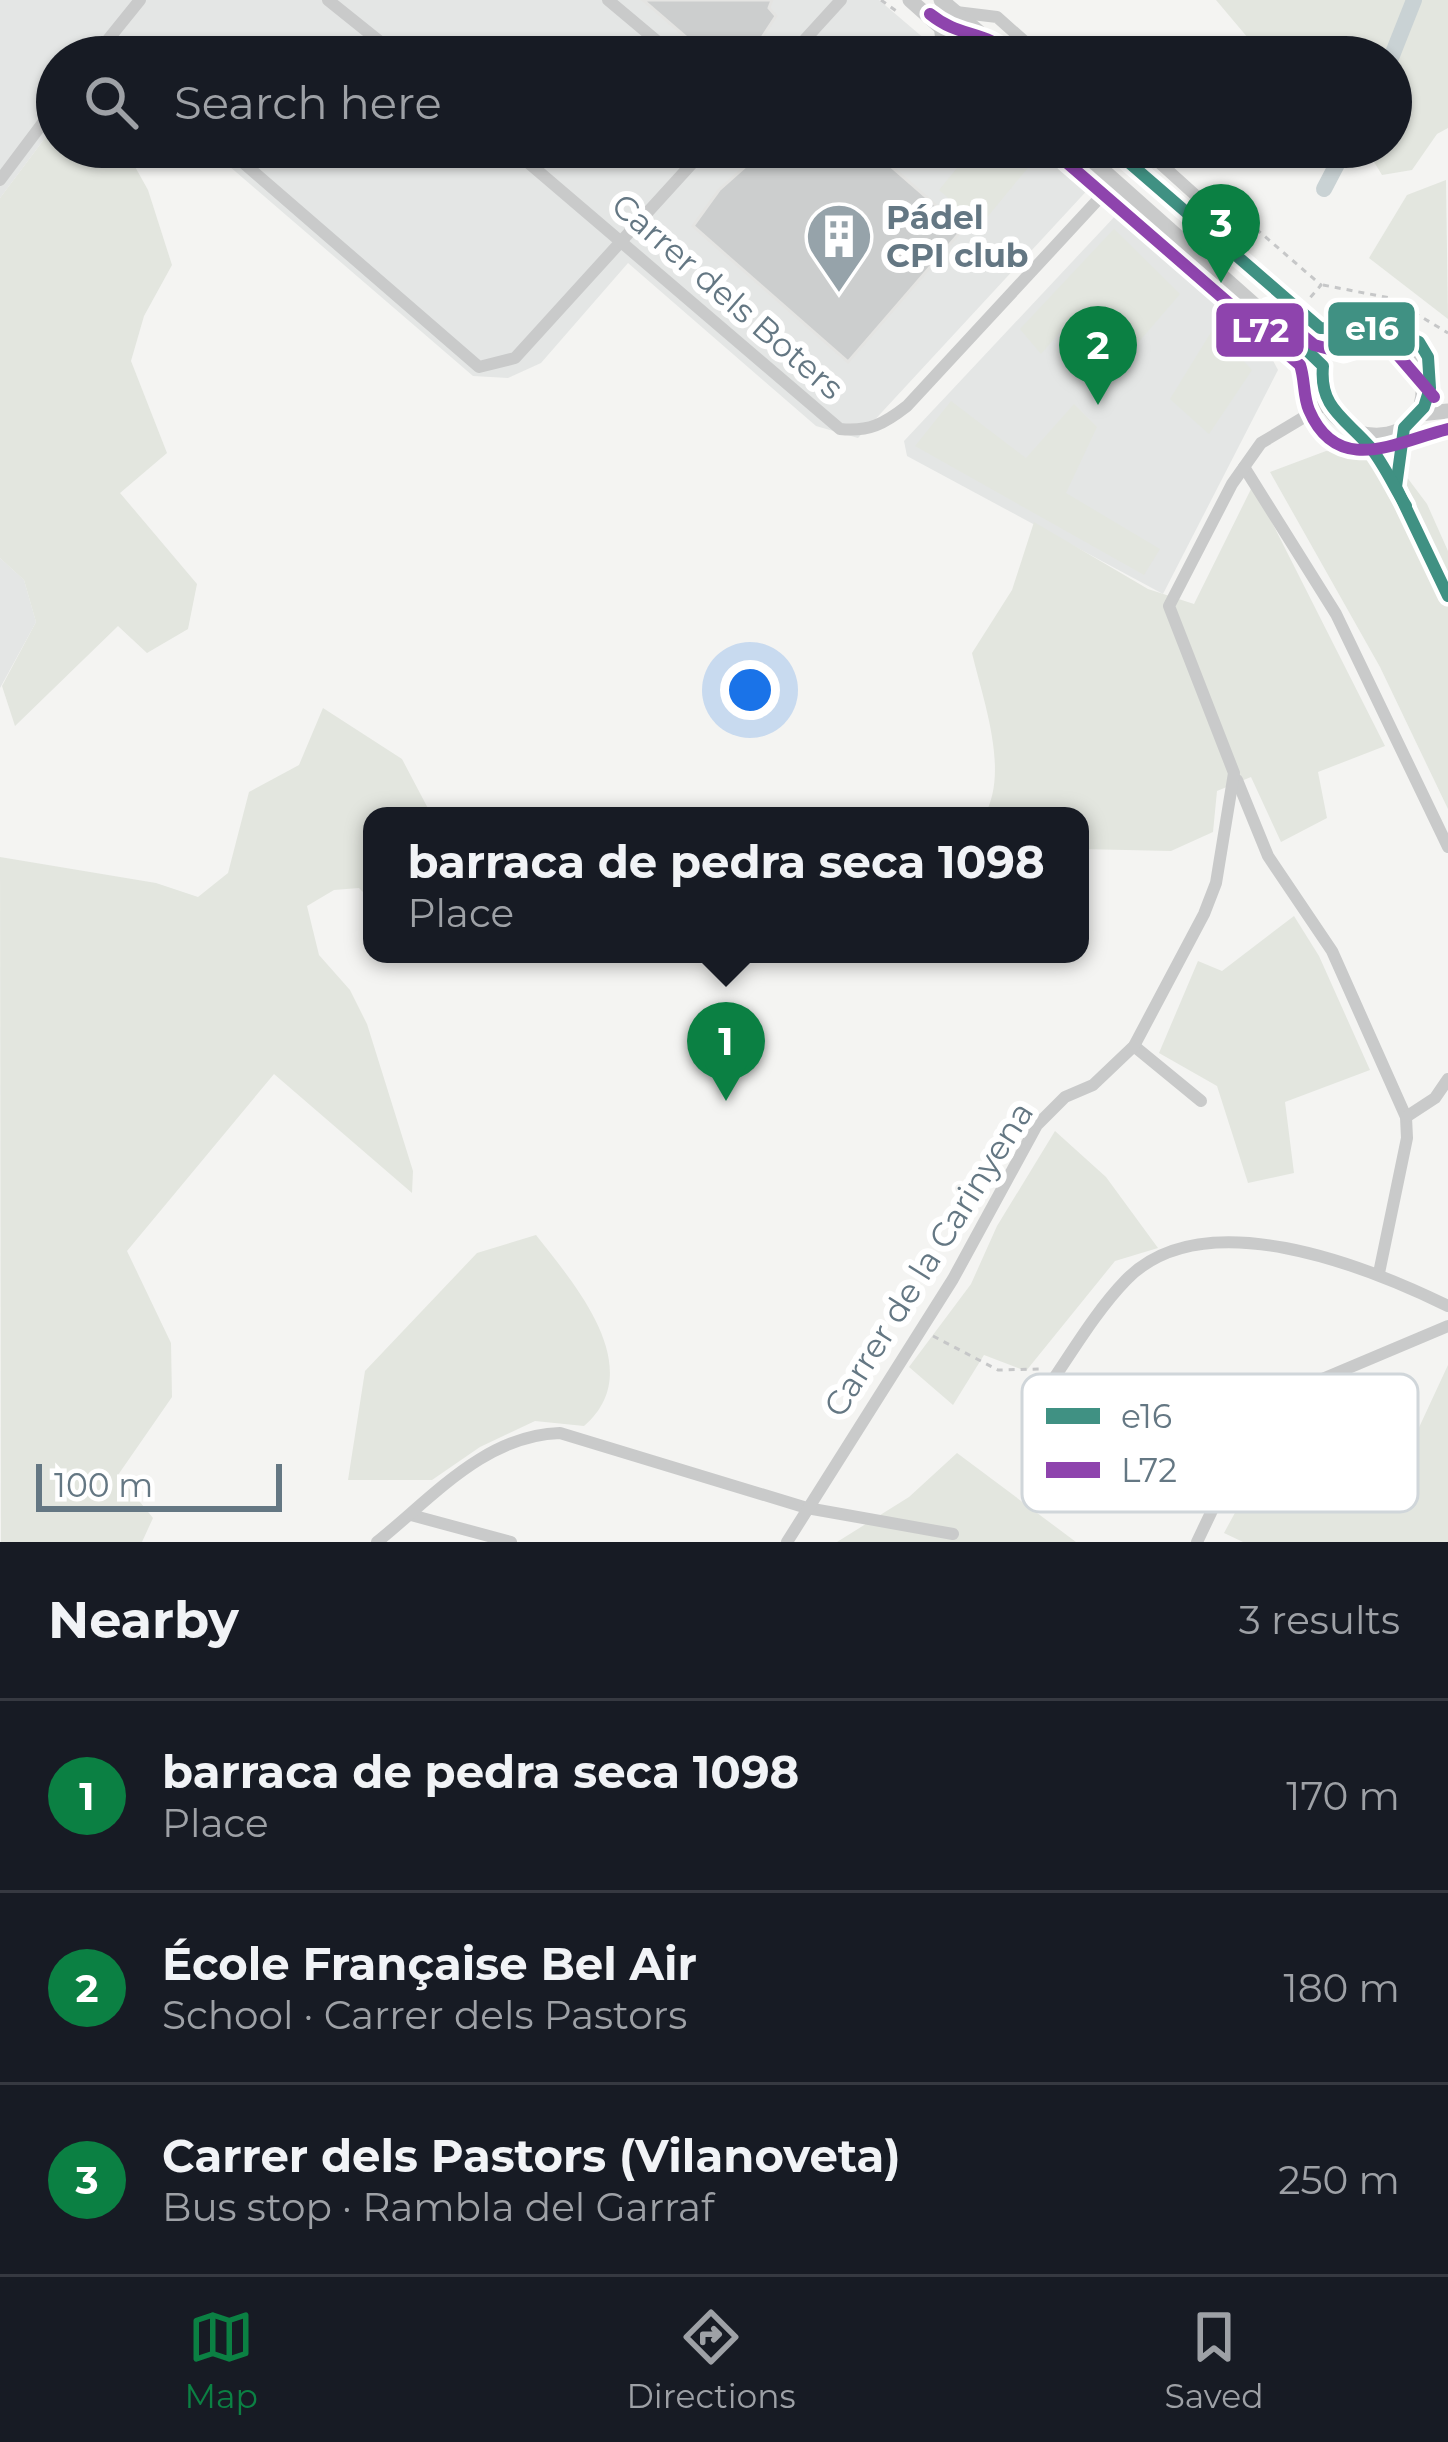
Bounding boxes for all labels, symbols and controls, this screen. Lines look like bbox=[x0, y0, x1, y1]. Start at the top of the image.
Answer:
search box bbox=[36, 36, 1412, 168]
icon: search bbox=[78, 69, 144, 135]
text: Search here bbox=[174, 75, 442, 130]
pin: 3 bbox=[1182, 184, 1260, 283]
street label: Carrer dels Boters bbox=[604, 185, 852, 407]
place label: Pádel CPI club bbox=[886, 197, 1029, 275]
building icon: Pádel CPI club bbox=[804, 201, 874, 295]
line badge: e16 bbox=[1326, 300, 1417, 358]
line badge: L72 bbox=[1214, 301, 1306, 359]
pin: 2 bbox=[1059, 306, 1137, 405]
text: e16 bbox=[1345, 308, 1399, 348]
text: L72 bbox=[1231, 310, 1289, 350]
your location bbox=[720, 660, 780, 720]
popup bbox=[363, 807, 1089, 963]
text: barraca de pedra seca 1098 bbox=[407, 834, 1045, 889]
text: Place bbox=[407, 889, 514, 937]
pin: 1 bbox=[687, 1002, 765, 1101]
street label: Carrer de la Carinyena bbox=[815, 1094, 1041, 1424]
legend bbox=[1022, 1374, 1418, 1512]
text: e16 bbox=[1121, 1396, 1172, 1436]
text: L72 bbox=[1121, 1450, 1177, 1490]
scale bar bbox=[36, 1458, 282, 1511]
text: 100 m bbox=[54, 1465, 153, 1505]
text: Nearby bbox=[48, 1589, 239, 1651]
text: 3 results bbox=[1239, 1596, 1400, 1644]
text: barraca de pedra seca 1098 bbox=[162, 1744, 799, 1799]
text: 1 bbox=[79, 1772, 95, 1820]
text: 170 m bbox=[1286, 1772, 1400, 1820]
text: Place bbox=[162, 1799, 269, 1847]
text: École Française Bel Air bbox=[162, 1936, 697, 1991]
text: 2 bbox=[75, 1964, 99, 2012]
text: 180 m bbox=[1284, 1964, 1400, 2012]
text: School · Carrer dels Pastors bbox=[162, 1991, 687, 2039]
text: Carrer dels Pastors (Vilanoveta) bbox=[162, 2128, 901, 2183]
text: 3 bbox=[75, 2156, 99, 2204]
text: 250 m bbox=[1278, 2156, 1400, 2204]
text: Bus stop · Rambla del Garraf bbox=[162, 2183, 714, 2231]
tab: Map bbox=[184, 2304, 258, 2416]
tab: Directions bbox=[627, 2304, 796, 2416]
tab: Saved bbox=[1164, 2304, 1264, 2416]

